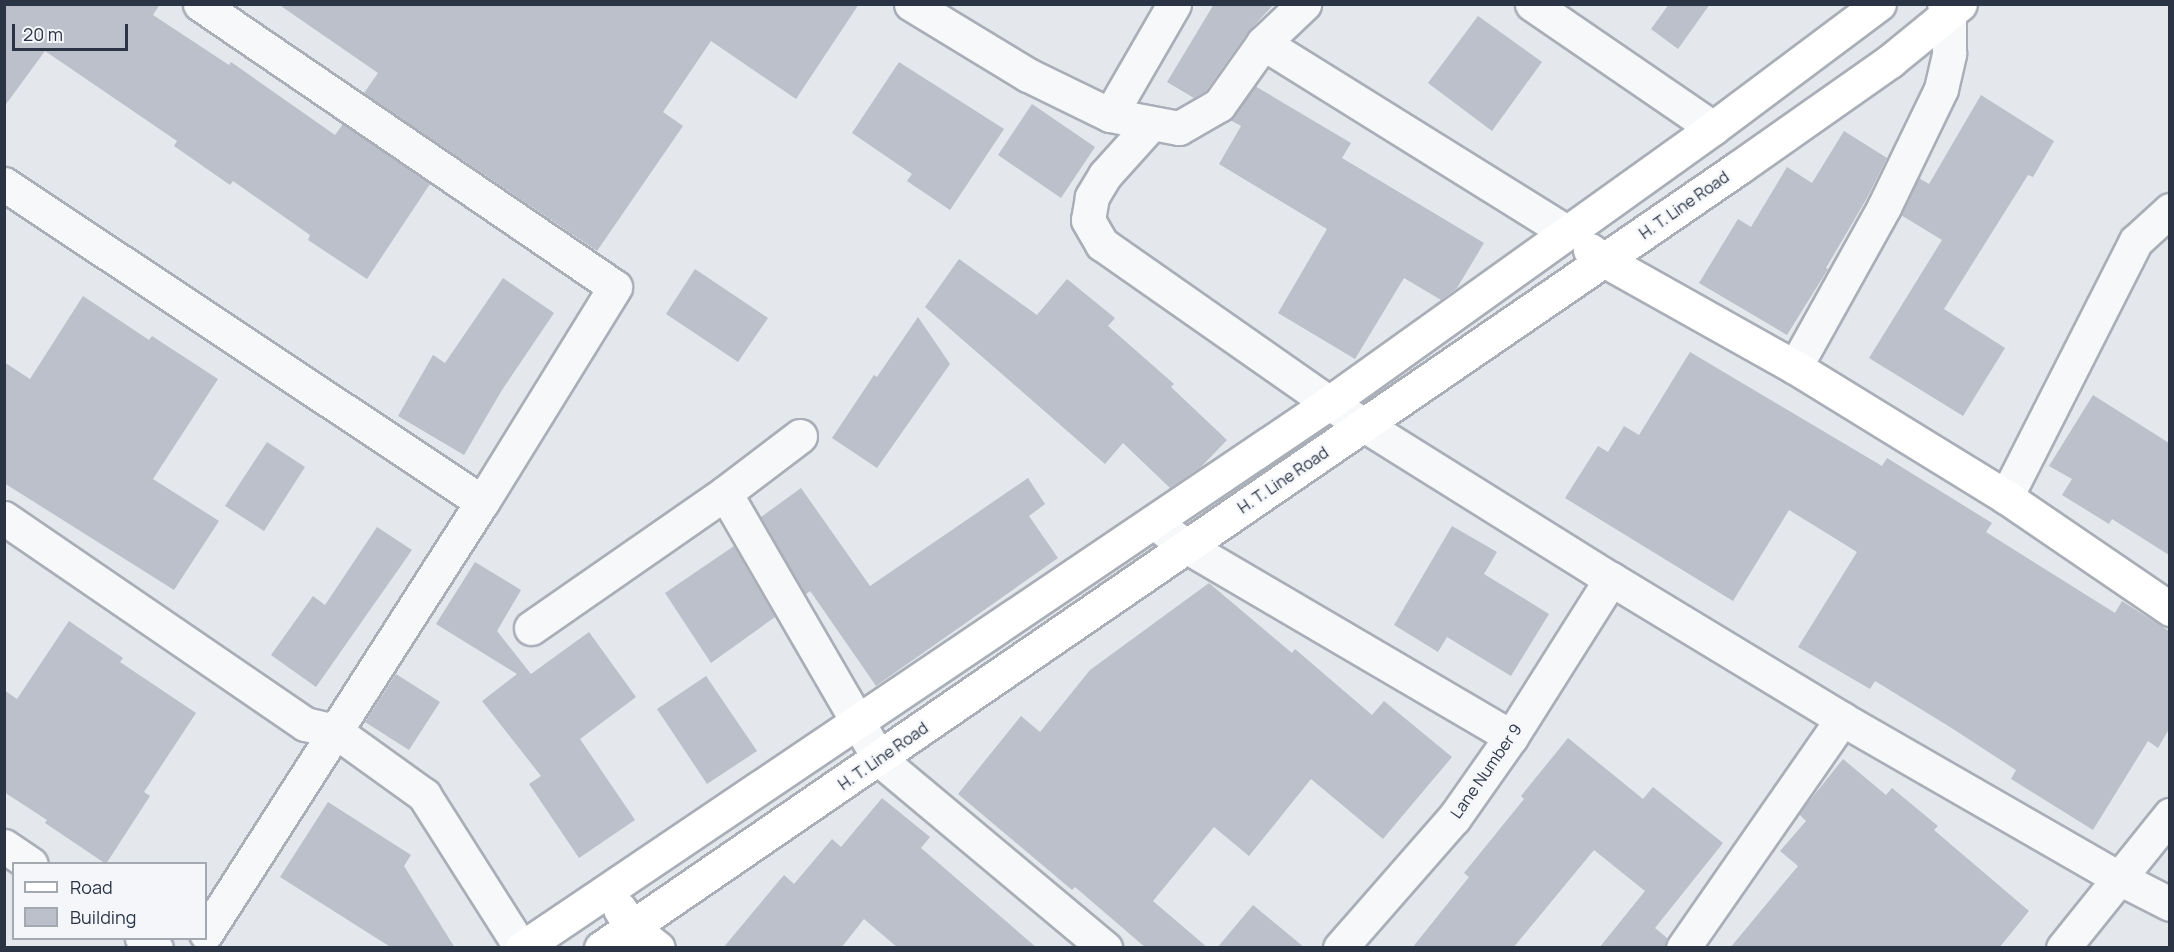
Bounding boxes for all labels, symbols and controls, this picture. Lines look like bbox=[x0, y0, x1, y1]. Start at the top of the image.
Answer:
scale bar bbox=[15, 12, 130, 50]
text: 20 m bbox=[23, 22, 63, 46]
street label: H. T. Line Road bbox=[1635, 167, 1733, 243]
street label: H. T. Line Road bbox=[1234, 443, 1332, 517]
street label: H. T. Line Road bbox=[834, 718, 932, 794]
street label: Lane Number 9 bbox=[1446, 720, 1526, 822]
legend bbox=[12, 862, 207, 940]
text: Road bbox=[70, 875, 113, 899]
text: Building bbox=[70, 905, 136, 929]

